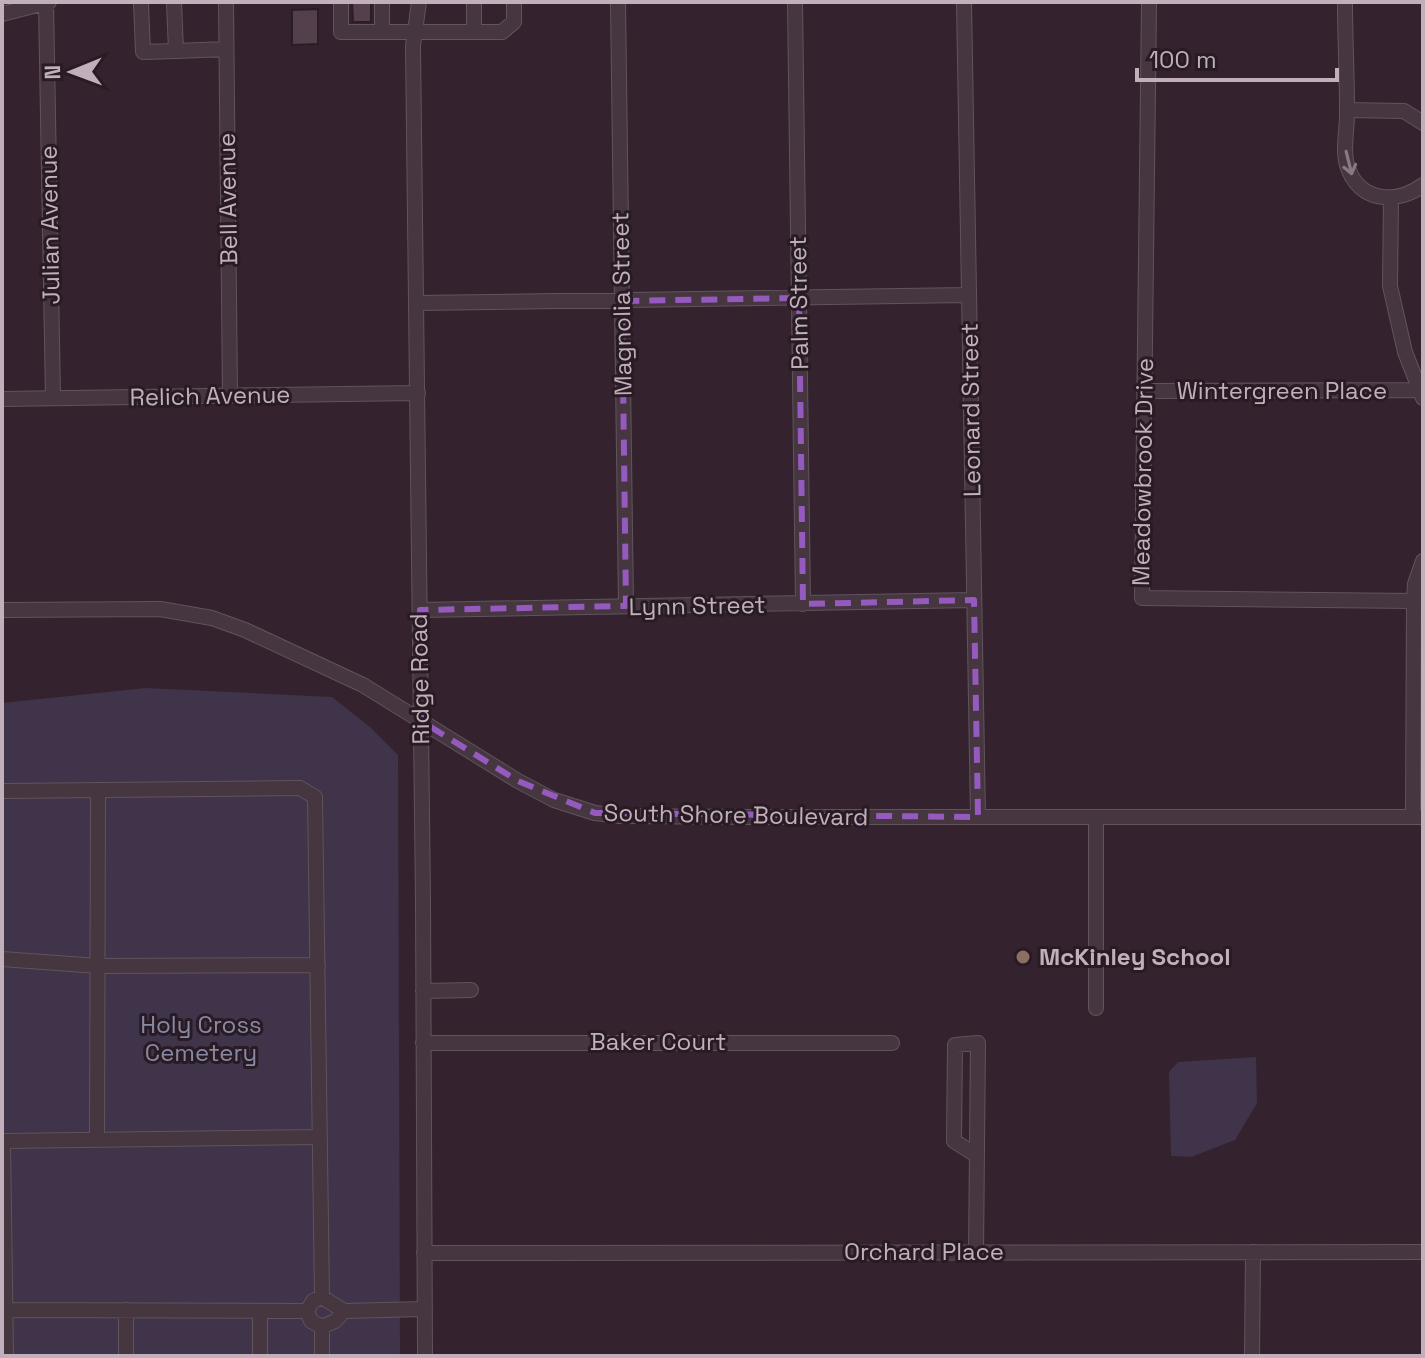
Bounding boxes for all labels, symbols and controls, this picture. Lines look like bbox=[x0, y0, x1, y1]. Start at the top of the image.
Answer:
north arrow bbox=[32, 32, 112, 112]
scale bar bbox=[1137, 32, 1337, 82]
text: 100 m bbox=[1149, 44, 1217, 75]
text: N bbox=[38, 65, 66, 80]
street label: Bell Avenue bbox=[211, 133, 244, 265]
street label: Julian Avenue bbox=[33, 145, 66, 305]
one-way arrow bbox=[1342, 149, 1357, 175]
street label: Magnolia Street bbox=[604, 212, 639, 396]
street label: Palm Street bbox=[782, 236, 815, 370]
street label: Leonard Street bbox=[953, 323, 988, 497]
street label: Meadowbrook Drive bbox=[1125, 358, 1160, 586]
street label: Wintergreen Place bbox=[1177, 375, 1387, 406]
street label: Relich Avenue bbox=[129, 379, 291, 412]
street label: Lynn Street bbox=[628, 589, 766, 622]
street label: Ridge Road bbox=[403, 613, 436, 745]
street label: South Shore Boulevard bbox=[603, 797, 869, 832]
place label: McKinley School bbox=[1039, 941, 1231, 972]
marker: McKinley School bbox=[1014, 948, 1032, 966]
park label: Holy Cross Cemetery bbox=[140, 1009, 262, 1068]
street label: Baker Court bbox=[590, 1026, 726, 1057]
street label: Orchard Place bbox=[844, 1236, 1004, 1267]

